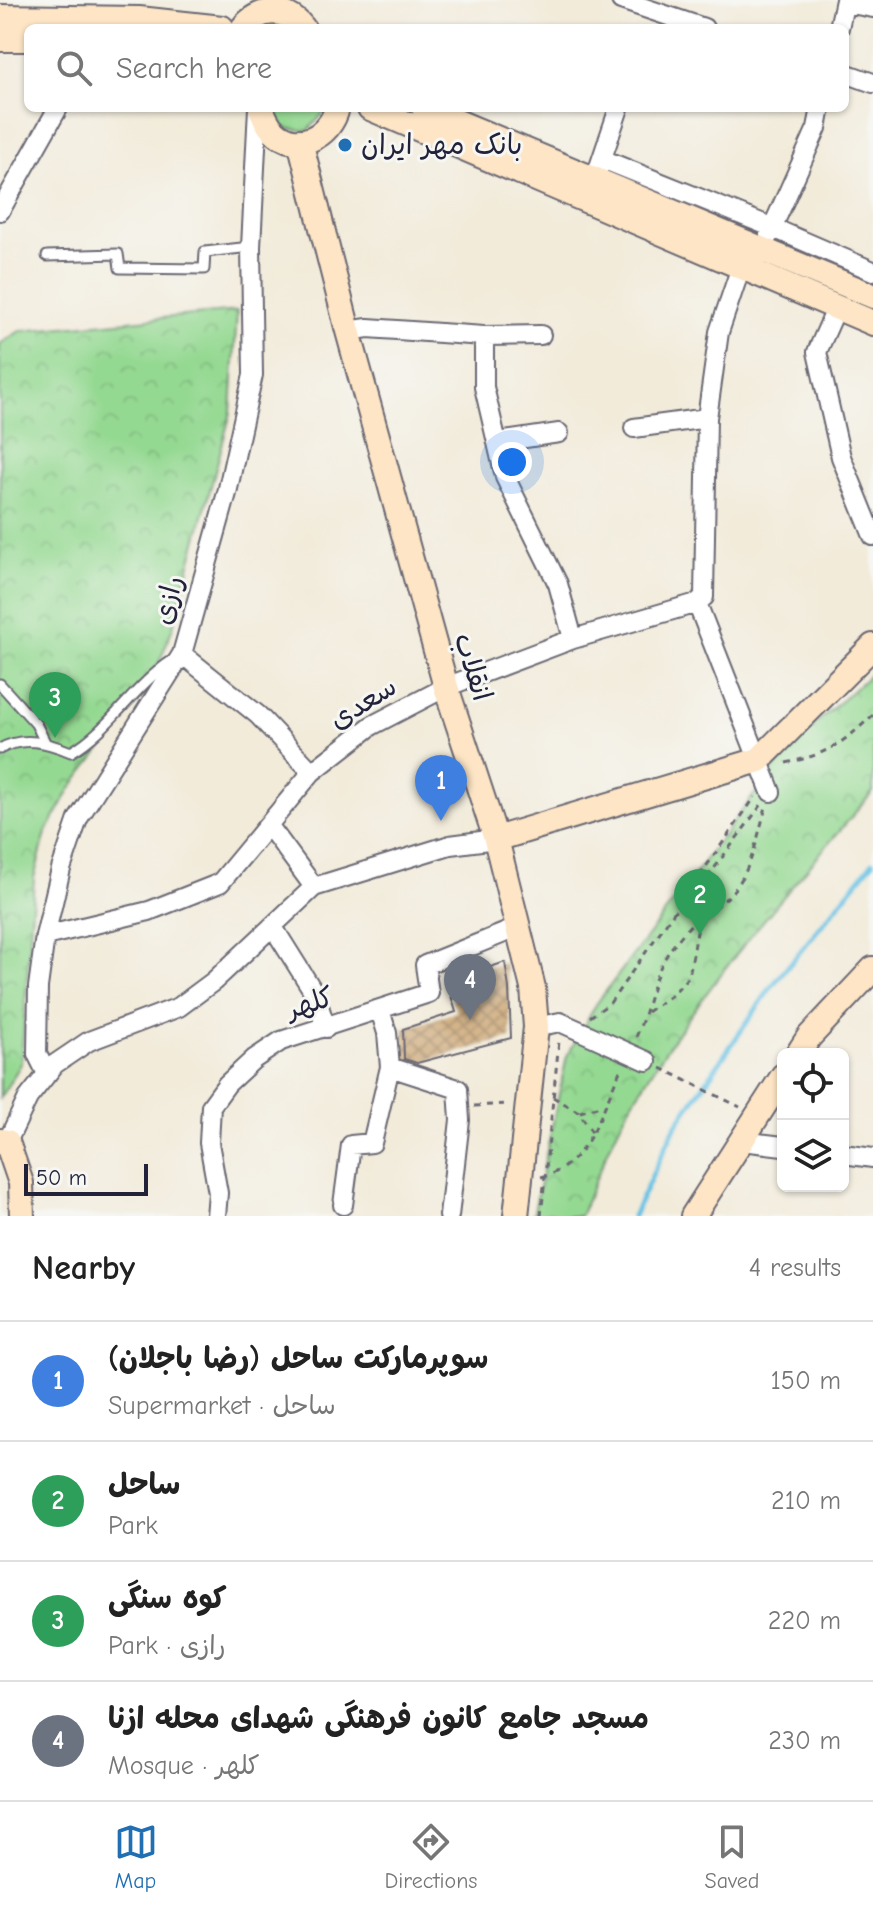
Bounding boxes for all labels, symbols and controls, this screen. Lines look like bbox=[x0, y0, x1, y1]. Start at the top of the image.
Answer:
search box bbox=[24, 24, 849, 112]
icon: search bbox=[52, 46, 96, 90]
text: Search here bbox=[116, 51, 272, 86]
place label: بانک مهر ایران bbox=[361, 129, 522, 162]
marker: بانک مهر ایران bbox=[336, 136, 354, 154]
your location bbox=[492, 442, 532, 482]
street label: رازی bbox=[146, 572, 190, 628]
street label: انقلاب bbox=[447, 629, 498, 705]
street label: سعدی bbox=[324, 670, 402, 736]
pin: 3 bbox=[29, 672, 81, 738]
pin: 1 bbox=[415, 755, 467, 821]
pin: 2 bbox=[674, 869, 726, 935]
pin: 4 bbox=[444, 954, 496, 1020]
street label: کلهر bbox=[281, 981, 337, 1026]
map controls bbox=[777, 1048, 849, 1192]
button: locate bbox=[777, 1048, 849, 1120]
button: layers bbox=[777, 1120, 849, 1192]
scale bar bbox=[24, 1160, 148, 1196]
text: 50 m bbox=[36, 1165, 87, 1191]
text: Nearby bbox=[32, 1248, 135, 1288]
text: 4 results bbox=[749, 1253, 841, 1283]
text: سوپرمارکت ساحل (رضا باجلان) bbox=[108, 1341, 489, 1376]
text: 1 bbox=[53, 1366, 63, 1396]
text: 150 m bbox=[771, 1366, 841, 1396]
text: Supermarket · ساحل bbox=[108, 1391, 336, 1421]
text: ساحل bbox=[108, 1467, 180, 1502]
text: 2 bbox=[52, 1486, 64, 1516]
text: 210 m bbox=[771, 1486, 841, 1516]
text: Park bbox=[108, 1511, 158, 1541]
text: کوه سنگی bbox=[108, 1581, 227, 1616]
text: 3 bbox=[52, 1606, 64, 1636]
text: 220 m bbox=[768, 1606, 841, 1636]
text: Park · رازی bbox=[108, 1631, 226, 1661]
text: مسجد جامع کانون فرهنگی شهدای محله ازنا bbox=[108, 1701, 649, 1736]
text: 4 bbox=[52, 1726, 64, 1756]
text: 230 m bbox=[768, 1726, 841, 1756]
text: Mosque · کلهر bbox=[108, 1751, 260, 1781]
tab: Map bbox=[114, 1820, 158, 1894]
tab: Directions bbox=[385, 1820, 478, 1894]
tab: Saved bbox=[705, 1820, 759, 1894]

